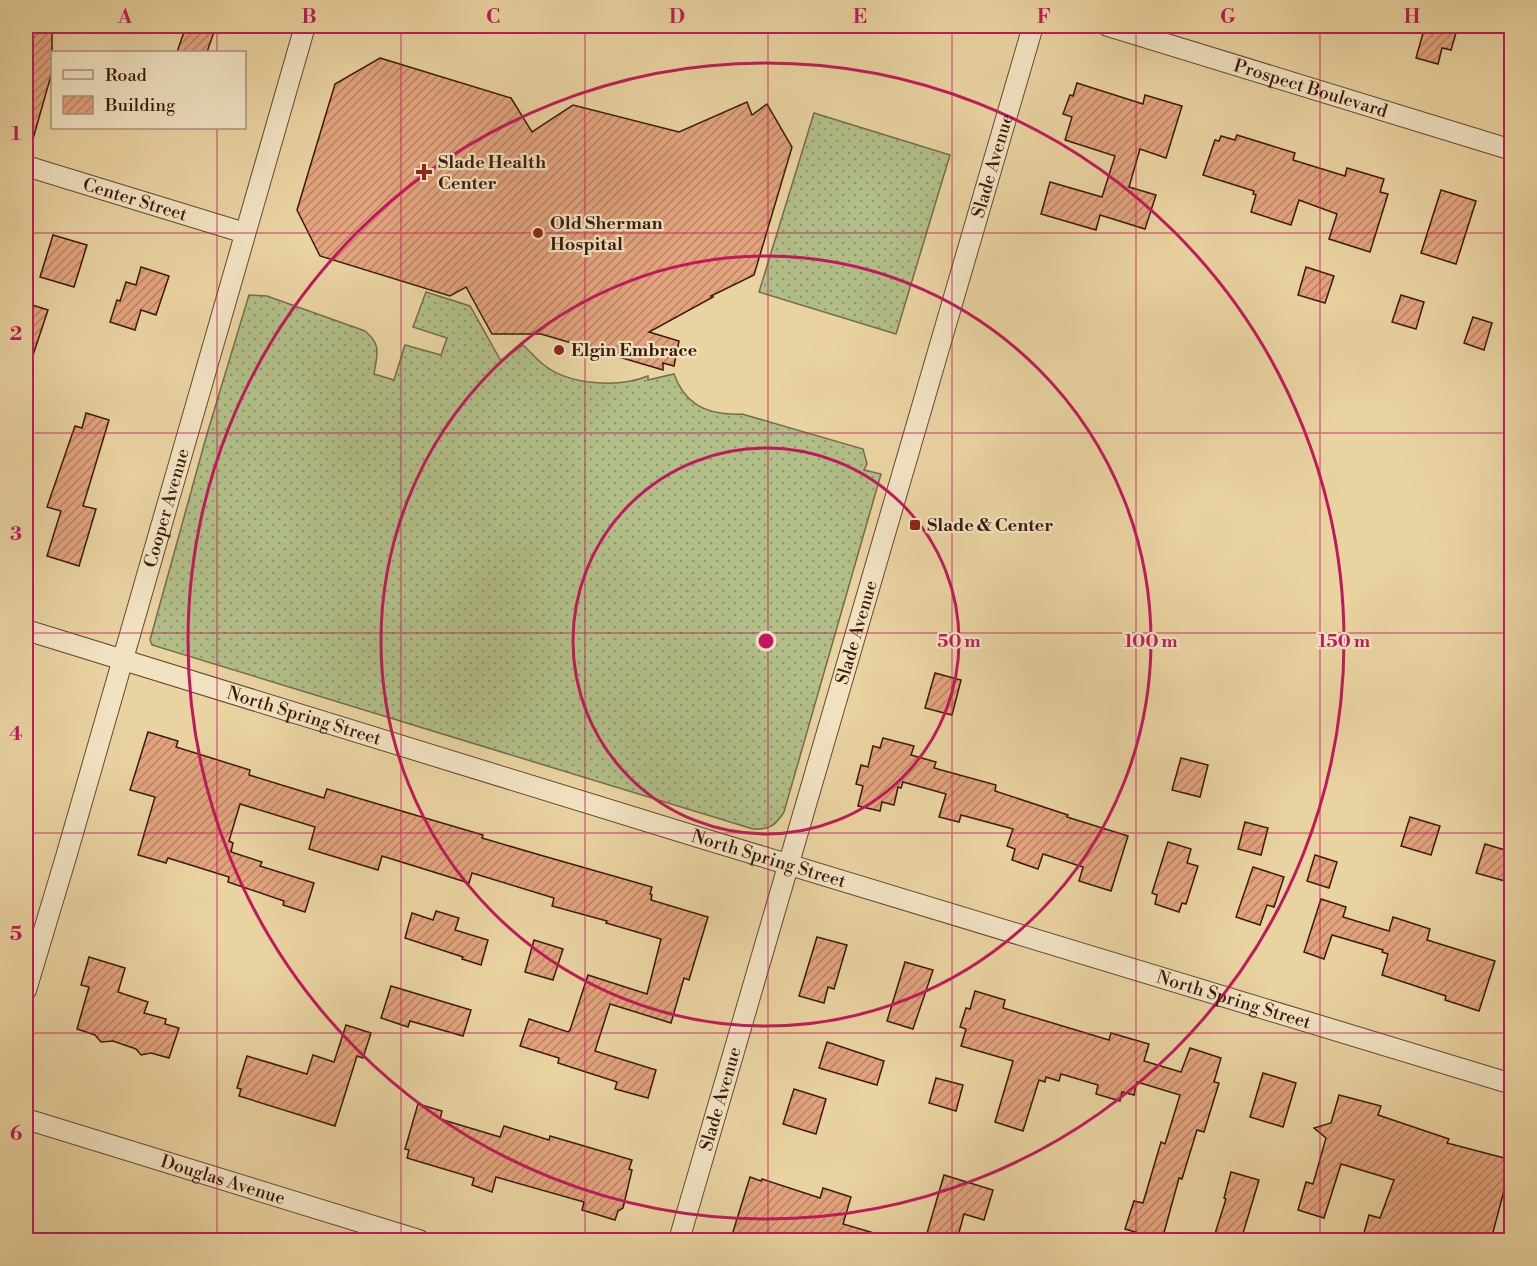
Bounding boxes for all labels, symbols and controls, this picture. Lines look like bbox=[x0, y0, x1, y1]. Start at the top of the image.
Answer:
text: A bbox=[117, 5, 133, 30]
text: B bbox=[301, 5, 317, 30]
text: C bbox=[486, 5, 500, 30]
text: D bbox=[669, 5, 685, 30]
text: E bbox=[853, 5, 867, 30]
text: F bbox=[1037, 5, 1051, 30]
text: G bbox=[1220, 5, 1236, 30]
text: H bbox=[1404, 5, 1421, 30]
legend bbox=[51, 51, 246, 129]
street label: Prospect Boulevard bbox=[1231, 54, 1391, 123]
text: Road bbox=[105, 64, 148, 87]
text: Building bbox=[104, 94, 176, 117]
street label: Slade Avenue bbox=[967, 111, 1019, 221]
text: 1 bbox=[11, 122, 21, 147]
place label: Slade Health Center bbox=[438, 151, 546, 195]
marker: Slade Health Center bbox=[415, 163, 433, 181]
street label: Center Street bbox=[80, 173, 190, 227]
place label: Old Sherman Hospital bbox=[550, 212, 663, 256]
marker: Old Sherman Hospital bbox=[531, 226, 545, 240]
text: 2 bbox=[10, 322, 22, 347]
place label: Elgin Embrace bbox=[571, 339, 698, 362]
marker: Elgin Embrace bbox=[552, 343, 566, 357]
street label: Cooper Avenue bbox=[139, 446, 195, 570]
place label: Slade & Center bbox=[927, 514, 1053, 537]
marker: Slade & Center bbox=[908, 518, 922, 532]
text: 3 bbox=[10, 522, 22, 547]
street label: Slade Avenue bbox=[831, 578, 883, 687]
text: 50 m bbox=[937, 630, 981, 653]
text: 100 m bbox=[1124, 630, 1178, 653]
text: 150 m bbox=[1318, 630, 1371, 653]
centre of rings bbox=[756, 631, 776, 651]
street label: North Spring Street bbox=[224, 682, 384, 751]
text: 4 bbox=[9, 722, 23, 747]
street label: North Spring Street bbox=[688, 825, 849, 893]
text: 5 bbox=[10, 922, 22, 947]
street label: North Spring Street bbox=[1154, 966, 1314, 1035]
street label: Slade Avenue bbox=[695, 1044, 747, 1154]
text: 6 bbox=[10, 1122, 23, 1147]
street label: Douglas Avenue bbox=[158, 1150, 288, 1210]

